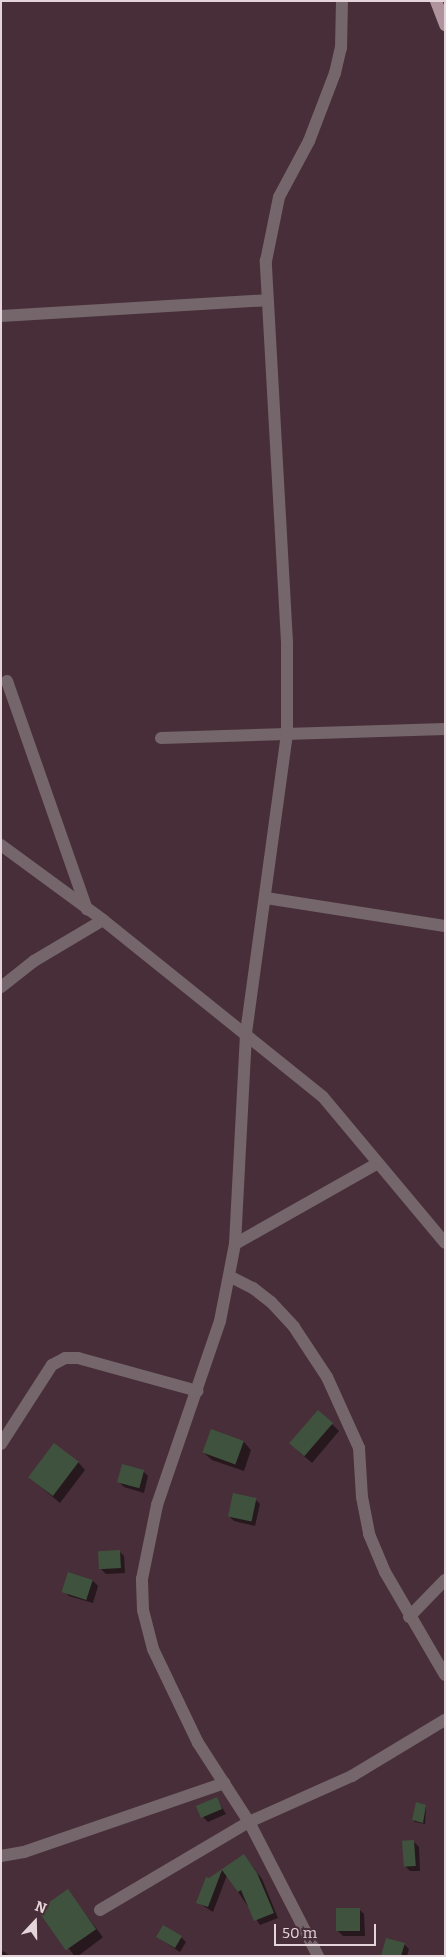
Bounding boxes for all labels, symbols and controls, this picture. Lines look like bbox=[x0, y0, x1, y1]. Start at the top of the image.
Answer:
north arrow bbox=[10, 1897, 60, 1947]
text: N bbox=[32, 1898, 49, 1917]
scale bar bbox=[276, 1914, 378, 1946]
text: 50 m bbox=[282, 1924, 317, 1942]

